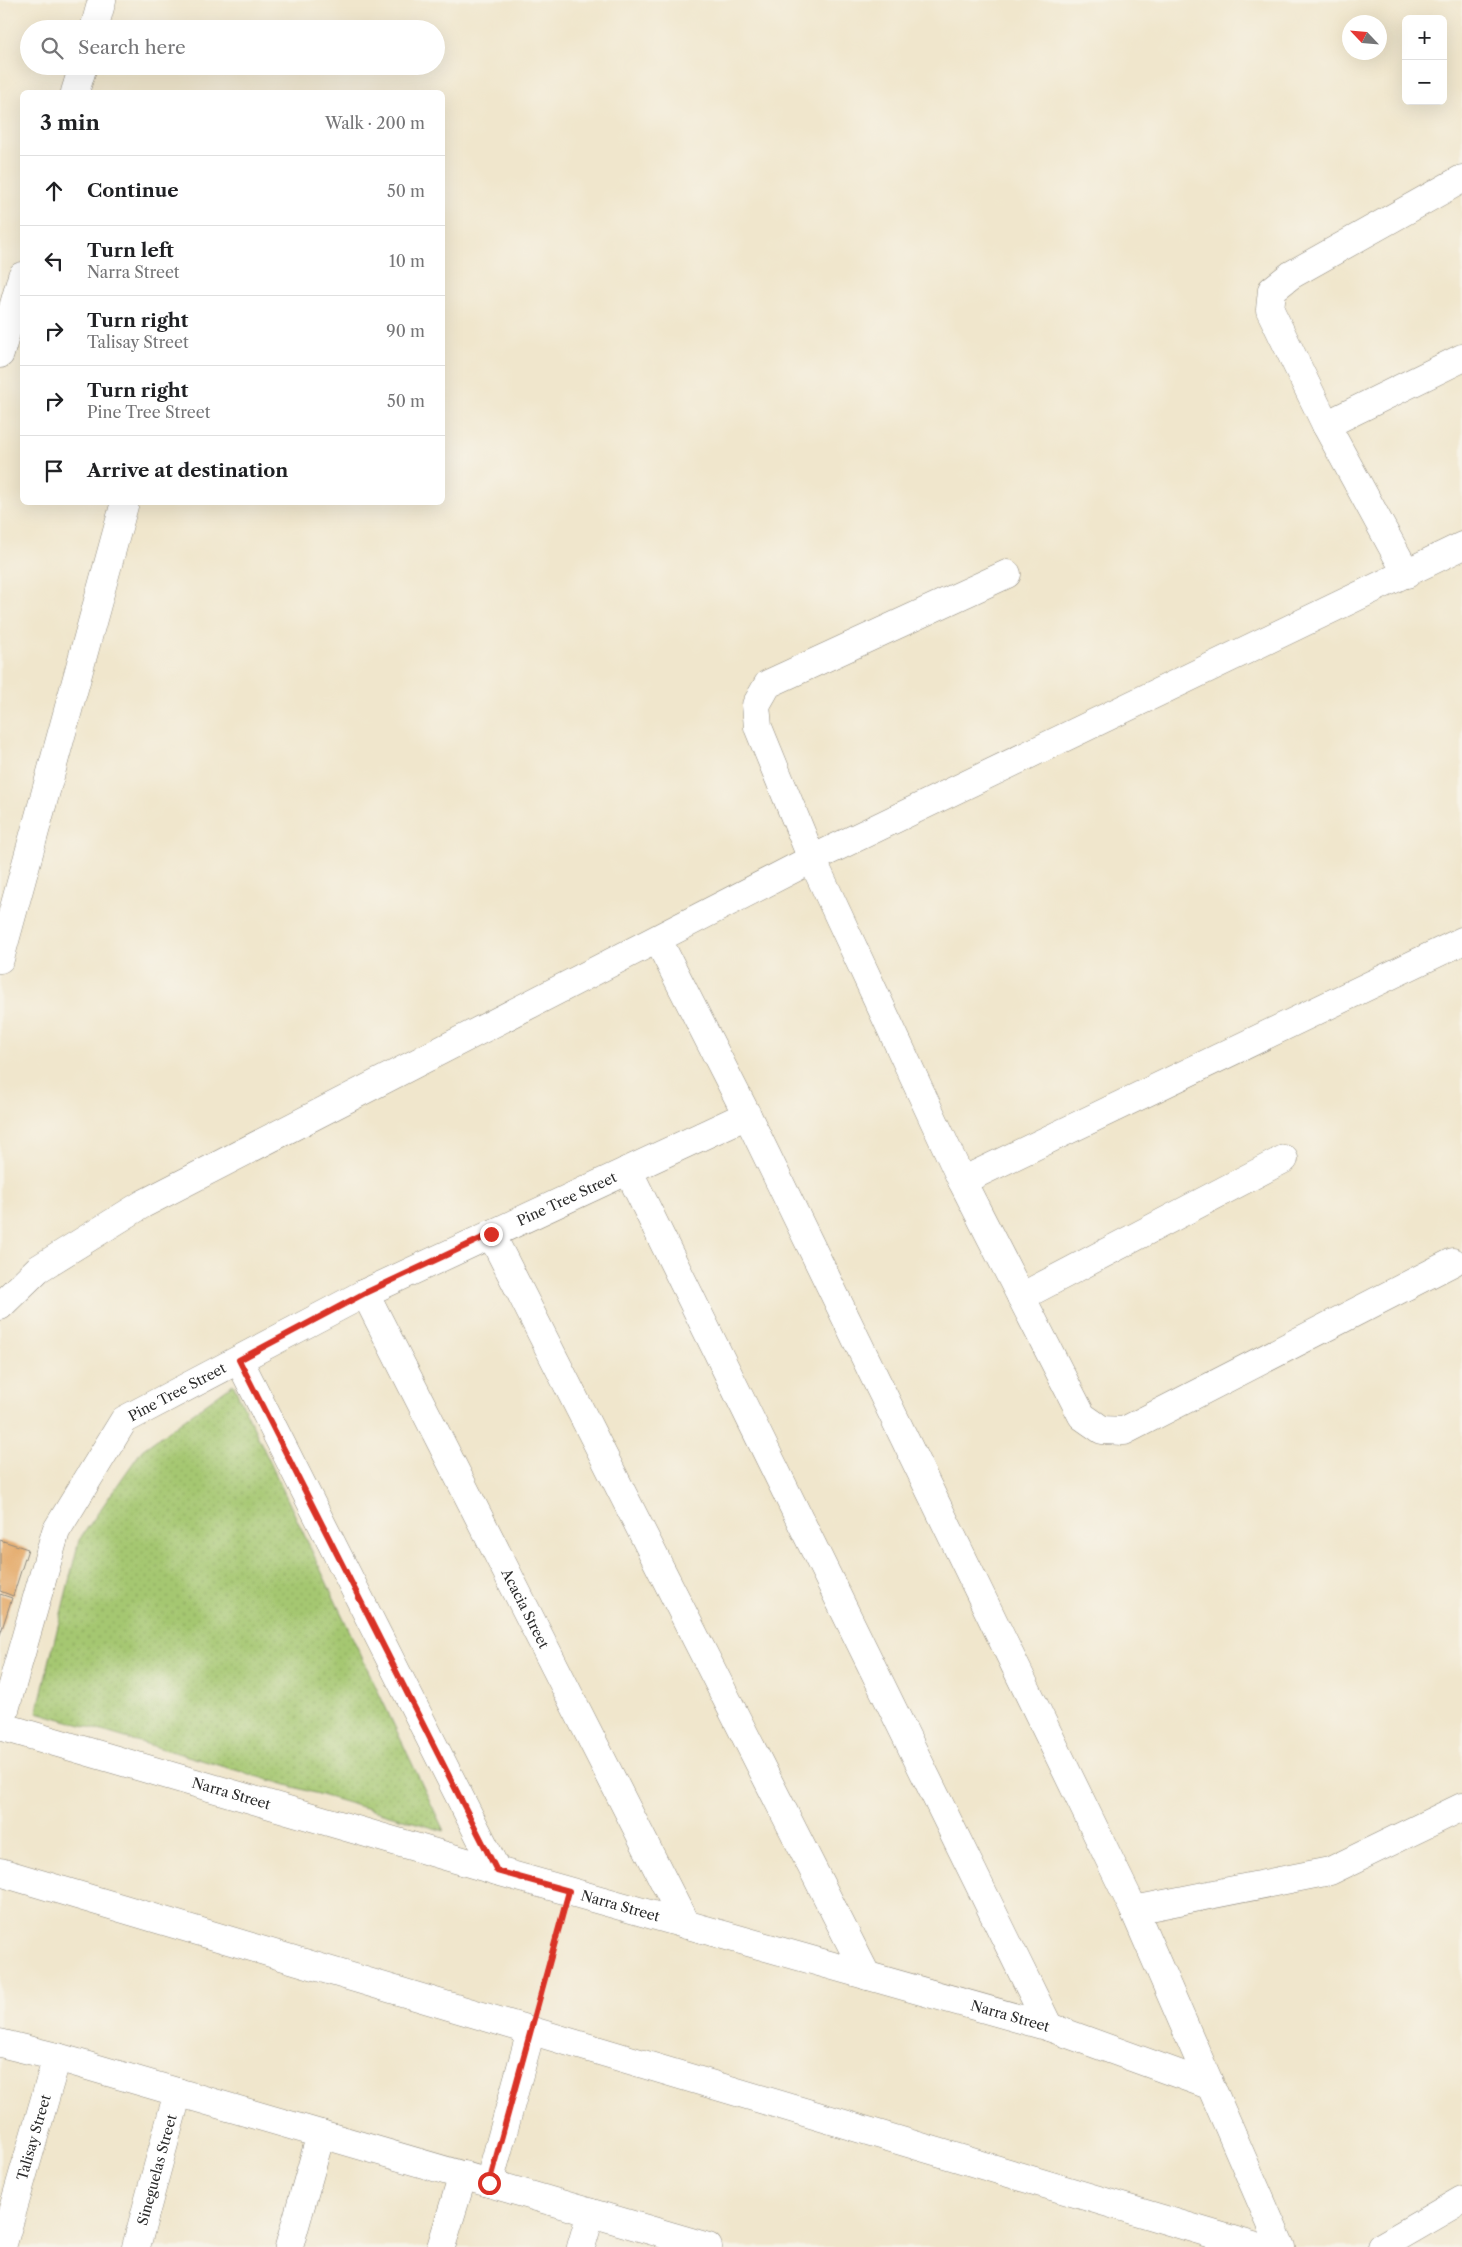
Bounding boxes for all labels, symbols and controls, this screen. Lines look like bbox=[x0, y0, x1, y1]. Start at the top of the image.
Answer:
north arrow bbox=[1342, 15, 1387, 60]
map controls bbox=[1402, 15, 1447, 105]
button: + bbox=[1402, 15, 1447, 60]
search box bbox=[20, 20, 445, 75]
icon: search bbox=[38, 34, 66, 62]
text: Search here bbox=[78, 36, 186, 59]
button: − bbox=[1402, 60, 1447, 105]
text: 3 min bbox=[40, 110, 100, 135]
text: Walk · 200 m bbox=[325, 113, 425, 133]
icon: ahead bbox=[40, 177, 68, 205]
text: Continue bbox=[87, 179, 179, 202]
text: 50 m bbox=[387, 181, 425, 201]
text: Turn left bbox=[87, 239, 174, 262]
icon: left bbox=[40, 247, 68, 275]
text: 10 m bbox=[389, 251, 425, 271]
text: Narra Street bbox=[87, 262, 180, 282]
text: Turn right bbox=[87, 309, 188, 332]
icon: right bbox=[40, 317, 68, 345]
text: 90 m bbox=[386, 321, 425, 341]
text: Talisay Street bbox=[87, 332, 189, 352]
text: Turn right bbox=[87, 379, 188, 402]
icon: right bbox=[40, 387, 68, 415]
text: 50 m bbox=[387, 391, 425, 411]
text: Pine Tree Street bbox=[87, 402, 210, 422]
icon: arrive bbox=[40, 457, 68, 485]
text: Arrive at destination bbox=[87, 459, 288, 482]
street label: Pine Tree Street bbox=[514, 1168, 620, 1230]
route end bbox=[480, 1223, 503, 1246]
street label: Pine Tree Street bbox=[125, 1359, 229, 1425]
street label: Acacia Street bbox=[497, 1565, 553, 1652]
street label: Narra Street bbox=[190, 1774, 273, 1813]
street label: Narra Street bbox=[579, 1886, 662, 1926]
street label: Narra Street bbox=[969, 1996, 1052, 2036]
street label: Talisay Street bbox=[13, 2092, 55, 2183]
street label: Sineguelas Street bbox=[133, 2112, 181, 2227]
route start bbox=[478, 2172, 501, 2195]

